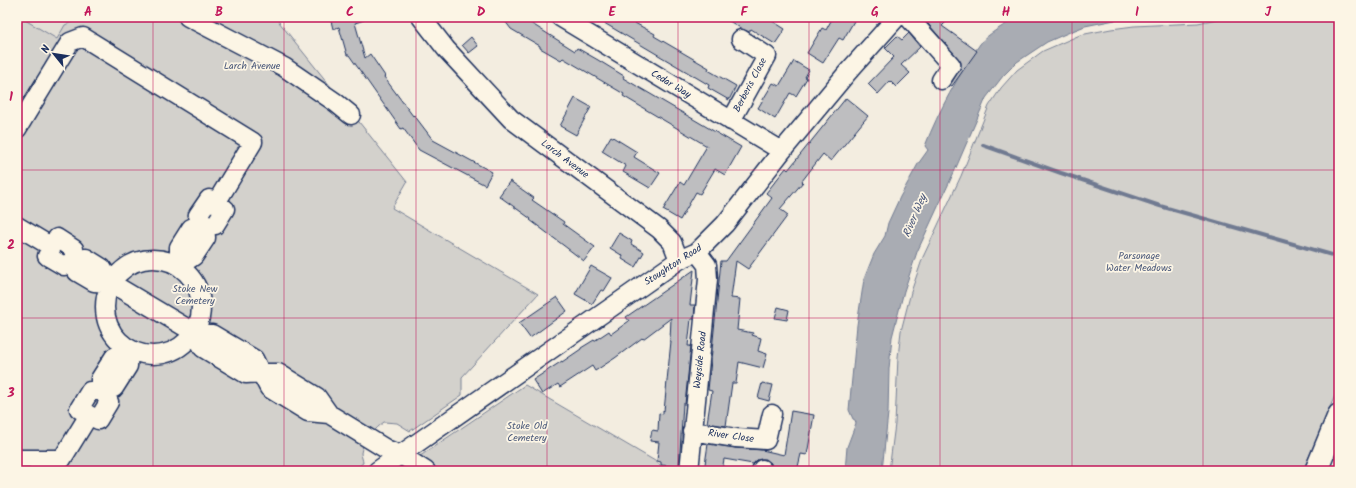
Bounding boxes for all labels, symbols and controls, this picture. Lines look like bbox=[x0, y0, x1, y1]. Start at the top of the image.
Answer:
text: A bbox=[84, 2, 92, 23]
text: B bbox=[215, 2, 223, 23]
text: C bbox=[346, 2, 354, 23]
text: D bbox=[477, 2, 486, 23]
text: E bbox=[608, 2, 616, 23]
text: F bbox=[740, 2, 748, 23]
text: G bbox=[871, 2, 879, 23]
text: H bbox=[1002, 2, 1011, 23]
text: I bbox=[1135, 2, 1139, 23]
text: J bbox=[1265, 2, 1272, 23]
north arrow bbox=[34, 34, 74, 74]
text: N bbox=[37, 42, 56, 57]
street label: Berberis Close bbox=[729, 54, 771, 115]
park label: Larch Avenue bbox=[224, 58, 281, 74]
street label: Cedar Way bbox=[648, 66, 695, 103]
text: 1 bbox=[9, 87, 13, 108]
street label: Larch Avenue bbox=[538, 136, 593, 183]
water label: River Wey bbox=[898, 190, 933, 240]
text: 2 bbox=[7, 235, 15, 256]
street label: Stoughton Road bbox=[641, 240, 706, 290]
park label: Parsonage Water Meadows bbox=[1106, 248, 1173, 276]
park label: Stoke New Cemetery bbox=[173, 281, 218, 309]
street label: Weyside Road bbox=[689, 330, 711, 389]
text: 3 bbox=[6, 383, 15, 404]
park label: Stoke Old Cemetery bbox=[507, 418, 548, 446]
street label: River Close bbox=[707, 425, 755, 447]

